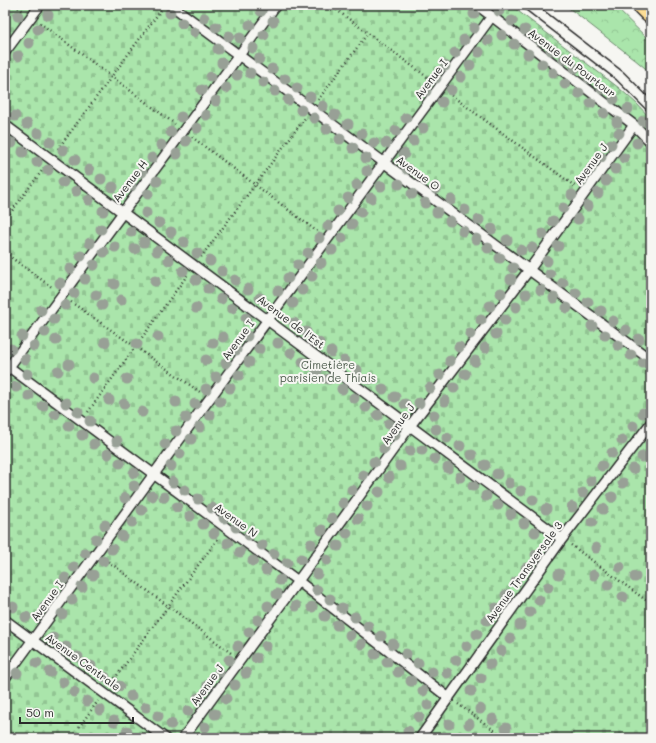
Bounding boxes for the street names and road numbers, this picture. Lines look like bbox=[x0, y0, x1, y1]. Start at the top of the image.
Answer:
street label: Avenue du Pourtour bbox=[526, 25, 619, 100]
street label: Avenue I bbox=[411, 56, 451, 102]
street label: Avenue J bbox=[571, 140, 611, 187]
street label: Avenue O bbox=[394, 152, 443, 194]
street label: Avenue H bbox=[109, 156, 151, 205]
street label: Avenue de l'Est bbox=[255, 291, 328, 352]
street label: Avenue I bbox=[218, 316, 257, 363]
street label: Avenue J bbox=[378, 400, 418, 447]
street label: Avenue N bbox=[212, 499, 261, 540]
street label: Avenue Transversale 3 bbox=[482, 518, 566, 625]
street label: Avenue I bbox=[27, 577, 66, 624]
street label: Avenue Centrale bbox=[43, 629, 124, 694]
street label: Avenue J bbox=[187, 661, 227, 708]

